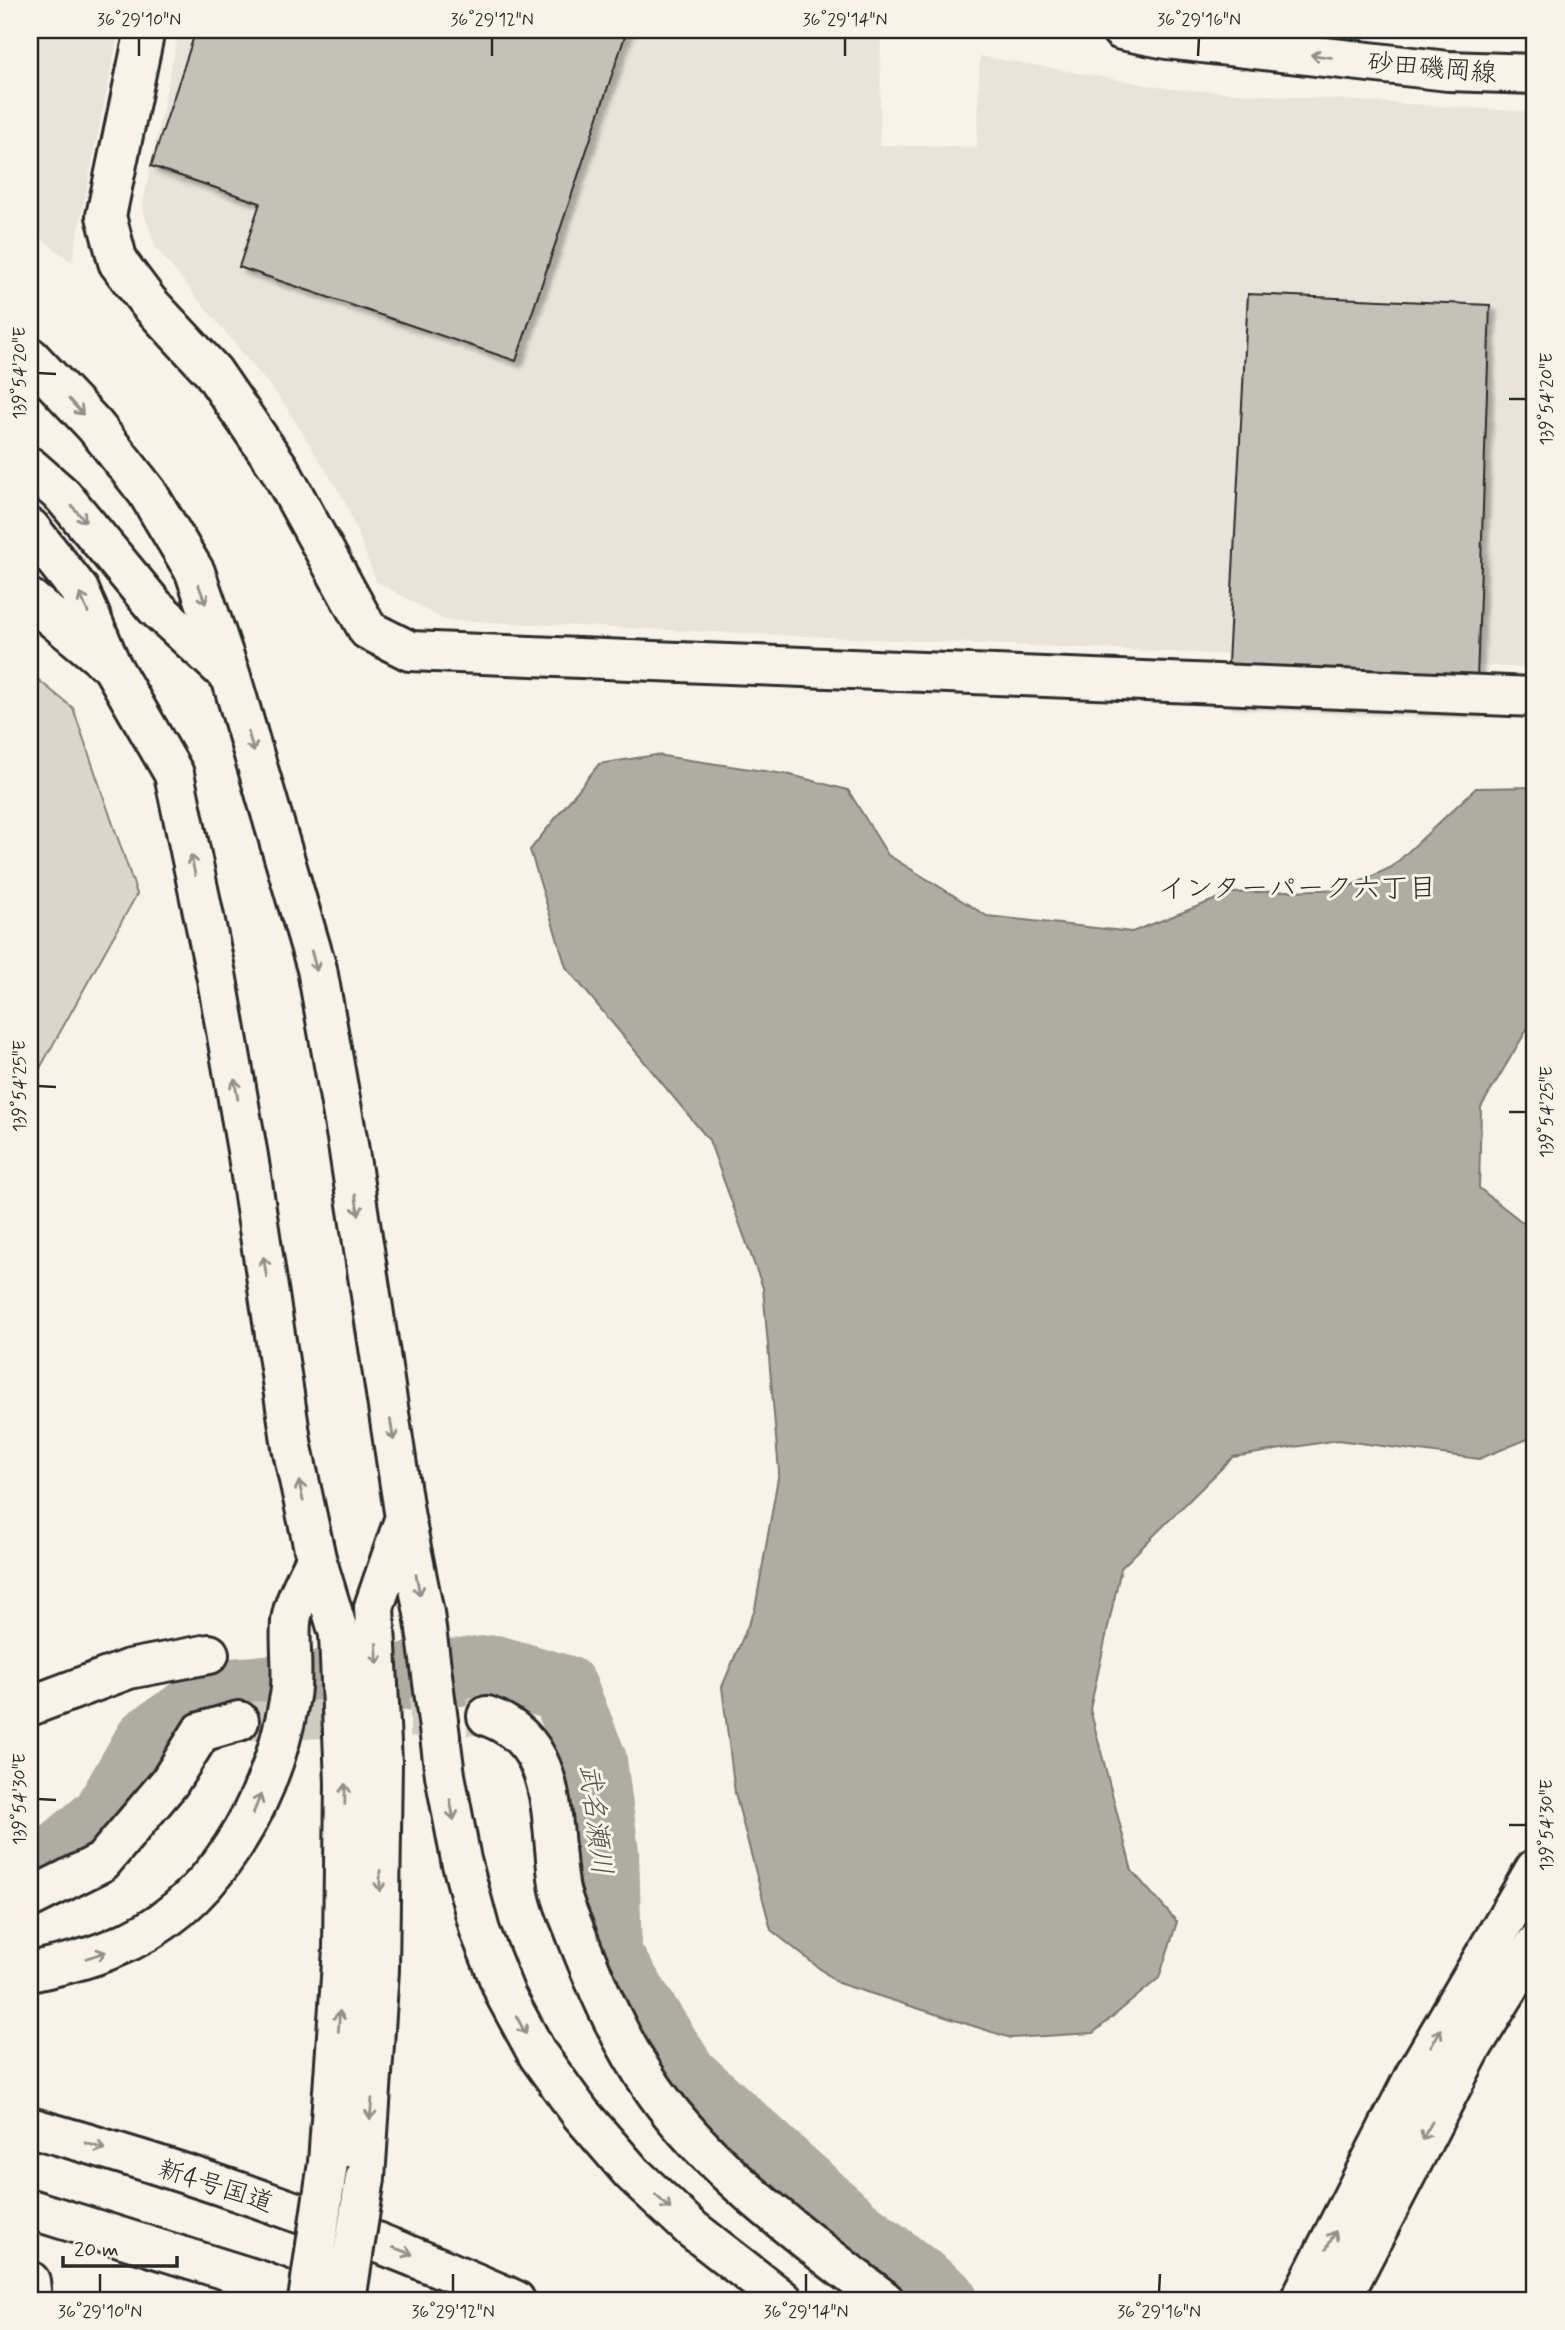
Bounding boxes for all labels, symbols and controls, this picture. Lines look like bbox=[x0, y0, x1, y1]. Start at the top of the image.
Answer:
text: 36°29'10"N bbox=[97, 8, 181, 32]
text: 36°29'12"N bbox=[450, 8, 534, 32]
text: 36°29'14"N bbox=[802, 8, 888, 32]
text: 36°29'16"N bbox=[1157, 8, 1241, 32]
street label: 砂田磯岡線 bbox=[1366, 46, 1498, 92]
one-way arrow bbox=[1310, 50, 1333, 63]
text: 139°54'20"E bbox=[8, 327, 32, 419]
text: 139°54'20"E bbox=[1535, 353, 1559, 445]
one-way arrow bbox=[68, 398, 85, 415]
one-way arrow bbox=[71, 505, 87, 523]
one-way arrow bbox=[197, 583, 209, 605]
one-way arrow bbox=[77, 592, 90, 614]
one-way arrow bbox=[245, 731, 258, 753]
one-way arrow bbox=[185, 855, 198, 877]
district label: インターパーク六丁目 bbox=[1158, 871, 1436, 908]
one-way arrow bbox=[308, 949, 321, 972]
text: 139°54'25"E bbox=[8, 1040, 32, 1132]
text: 139°54'25"E bbox=[1535, 1066, 1559, 1158]
one-way arrow bbox=[229, 1078, 242, 1101]
one-way arrow bbox=[351, 1193, 364, 1216]
one-way arrow bbox=[258, 1256, 271, 1278]
one-way arrow bbox=[385, 1418, 398, 1441]
one-way arrow bbox=[294, 1480, 308, 1503]
one-way arrow bbox=[412, 1573, 426, 1596]
one-way arrow bbox=[370, 1642, 383, 1665]
text: 139°54'30"E bbox=[8, 1753, 32, 1845]
water label: 武名瀬川 bbox=[569, 1761, 620, 1877]
text: 139°54'30"E bbox=[1535, 1779, 1559, 1871]
one-way arrow bbox=[338, 1783, 352, 1806]
one-way arrow bbox=[252, 1794, 265, 1815]
one-way arrow bbox=[445, 1798, 459, 1820]
one-way arrow bbox=[373, 1870, 387, 1893]
one-way arrow bbox=[84, 1948, 106, 1960]
one-way arrow bbox=[333, 2011, 346, 2033]
one-way arrow bbox=[515, 2014, 529, 2035]
one-way arrow bbox=[1430, 2028, 1443, 2049]
one-way arrow bbox=[364, 2097, 377, 2120]
one-way arrow bbox=[1420, 2120, 1434, 2140]
one-way arrow bbox=[84, 2141, 106, 2153]
street label: 新4号国道 bbox=[153, 2152, 277, 2221]
one-way arrow bbox=[654, 2193, 671, 2210]
scale bar bbox=[63, 2225, 177, 2269]
one-way arrow bbox=[1324, 2230, 1338, 2250]
text: 20 m bbox=[74, 2236, 119, 2264]
one-way arrow bbox=[392, 2246, 414, 2258]
text: 36°29'10"N bbox=[58, 2300, 142, 2324]
text: 36°29'12"N bbox=[411, 2300, 495, 2324]
text: 36°29'14"N bbox=[763, 2300, 849, 2324]
text: 36°29'16"N bbox=[1117, 2300, 1201, 2324]

